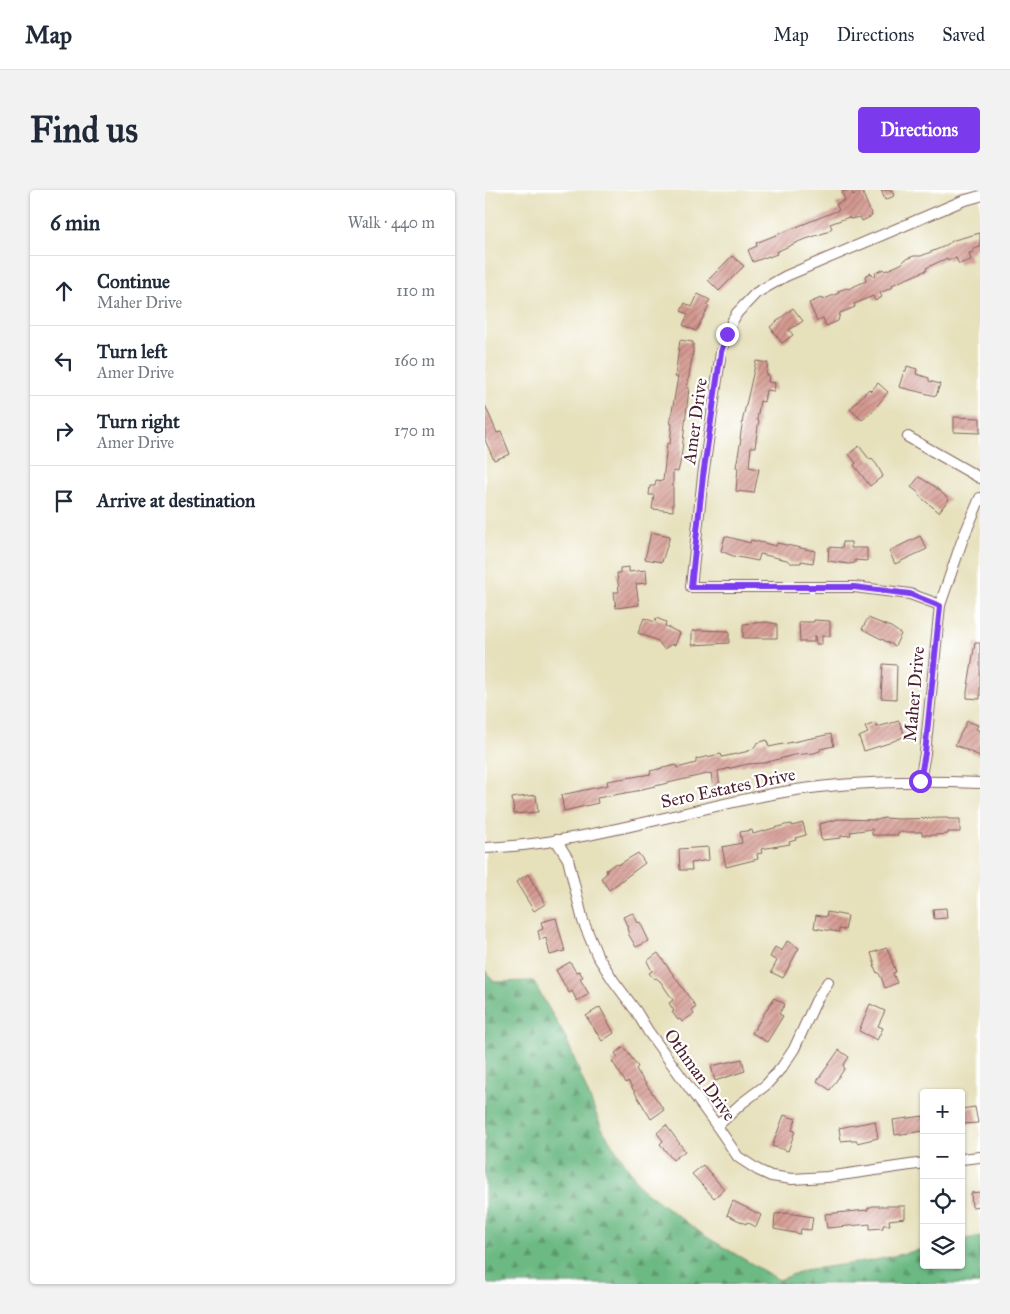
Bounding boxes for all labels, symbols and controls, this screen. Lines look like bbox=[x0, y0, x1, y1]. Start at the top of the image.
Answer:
text: Map bbox=[25, 20, 72, 50]
text: Map bbox=[773, 24, 809, 46]
text: Directions bbox=[837, 24, 914, 46]
text: Saved bbox=[942, 24, 985, 46]
button: Directions bbox=[858, 107, 980, 153]
text: Find us bbox=[30, 109, 138, 152]
text: 6 min bbox=[50, 210, 100, 236]
text: Walk · 440 m bbox=[348, 213, 435, 232]
text: Continue bbox=[97, 270, 170, 293]
icon: ahead bbox=[50, 277, 78, 305]
text: 110 m bbox=[396, 281, 435, 300]
text: Maher Drive bbox=[97, 293, 182, 312]
route end bbox=[716, 323, 739, 346]
text: Turn left bbox=[97, 340, 167, 363]
icon: left bbox=[50, 347, 78, 375]
text: 160 m bbox=[394, 351, 435, 370]
text: Amer Drive bbox=[97, 363, 174, 382]
street label: Amer Drive bbox=[678, 376, 712, 467]
text: Turn right bbox=[97, 410, 180, 433]
icon: right bbox=[50, 417, 78, 445]
text: 170 m bbox=[394, 421, 435, 440]
text: Amer Drive bbox=[97, 433, 174, 452]
icon: arrive bbox=[50, 487, 78, 515]
text: Arrive at destination bbox=[97, 489, 255, 512]
street label: Maher Drive bbox=[899, 645, 929, 743]
street label: Sero Estates Drive bbox=[659, 763, 797, 813]
route start bbox=[909, 770, 932, 793]
street label: Othman Drive bbox=[659, 1025, 741, 1125]
map controls bbox=[920, 1089, 965, 1269]
button: + bbox=[920, 1089, 965, 1134]
button: − bbox=[920, 1134, 965, 1179]
button: locate bbox=[920, 1179, 965, 1224]
button: layers bbox=[920, 1224, 965, 1269]

